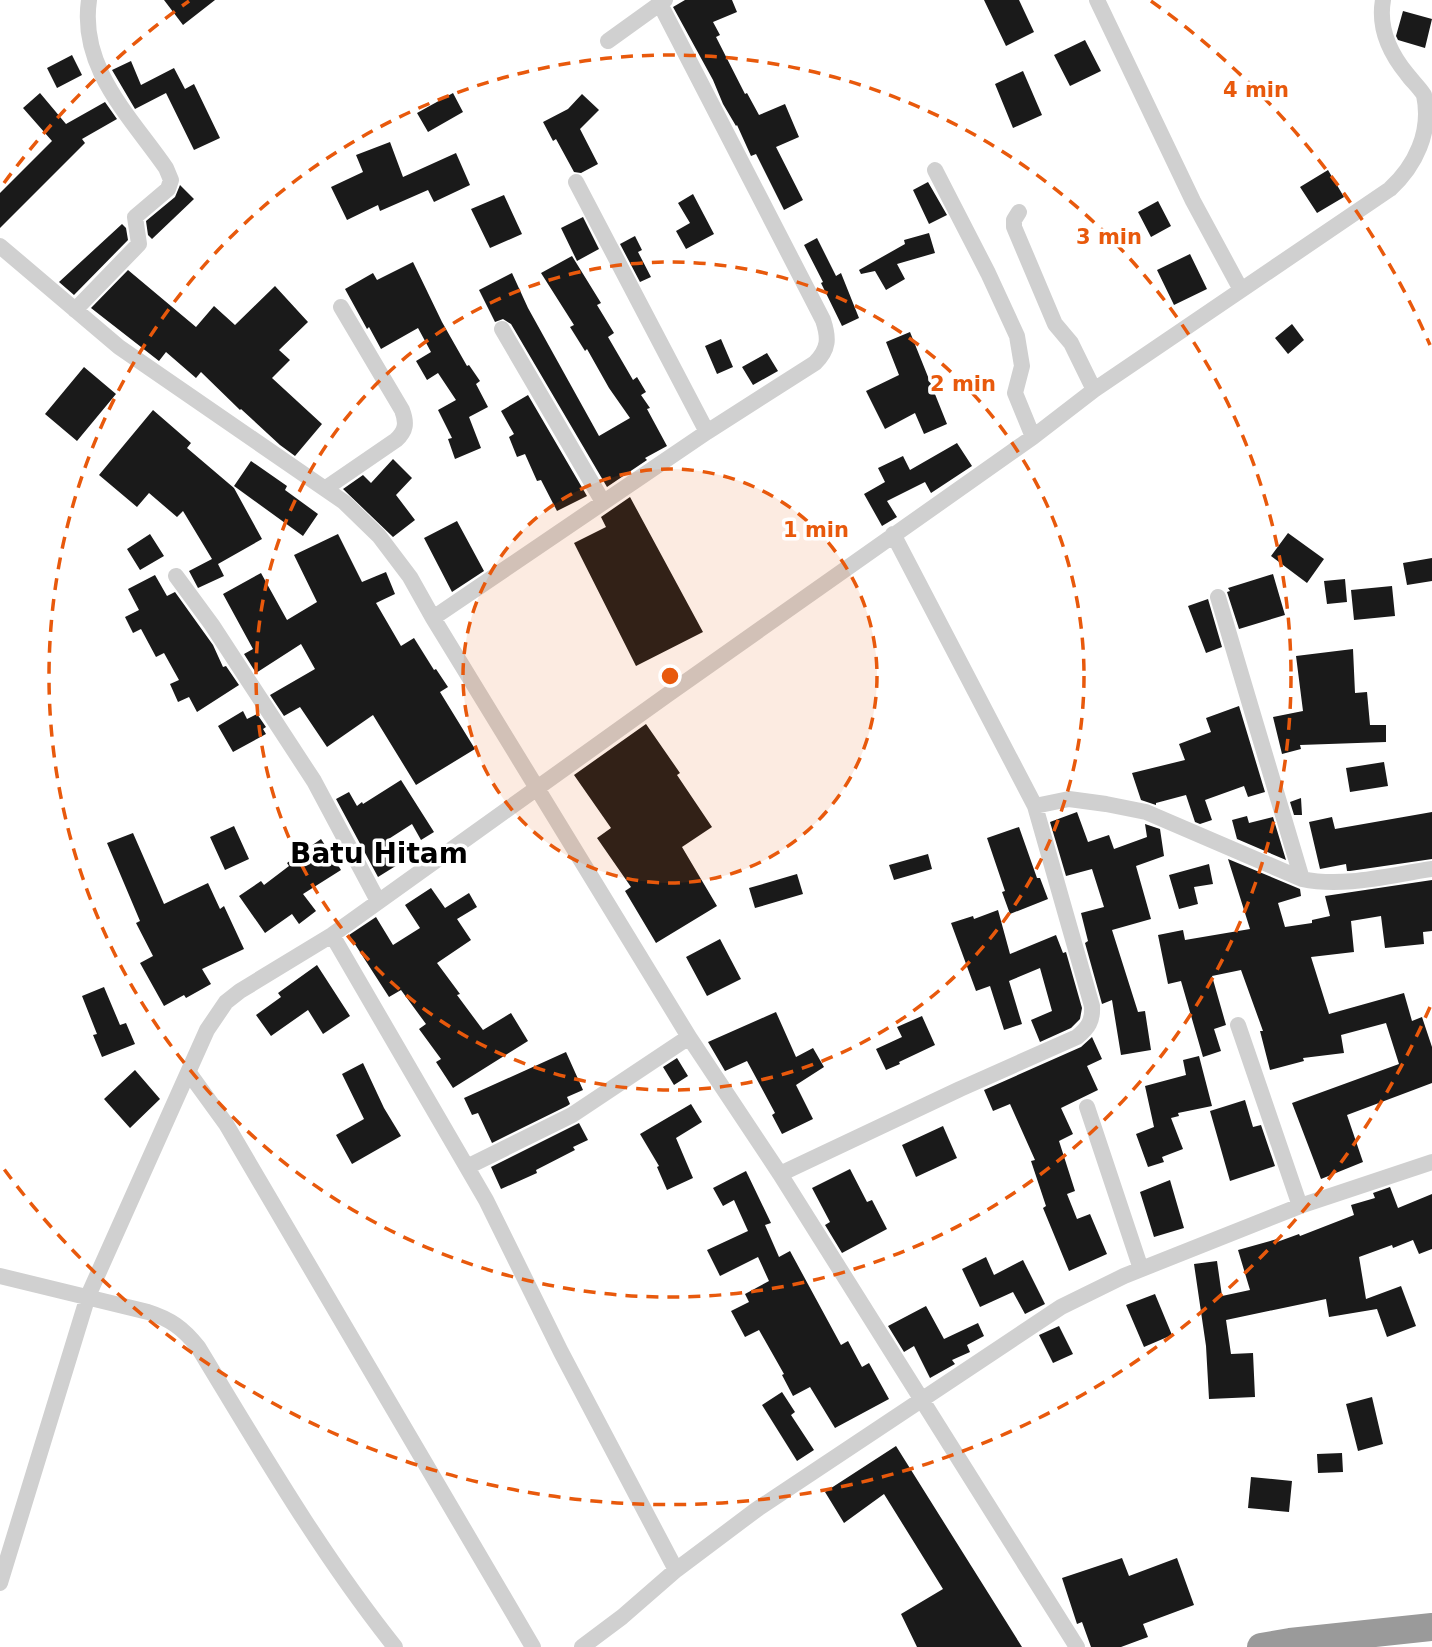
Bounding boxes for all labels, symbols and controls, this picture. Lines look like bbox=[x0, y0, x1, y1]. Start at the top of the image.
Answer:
text: 4 min bbox=[1223, 78, 1289, 102]
text: 3 min bbox=[1076, 225, 1142, 249]
text: 2 min bbox=[930, 372, 996, 396]
text: 1 min bbox=[783, 518, 849, 542]
centre of rings bbox=[658, 664, 682, 688]
district label: Batu Hitam bbox=[290, 837, 468, 870]

